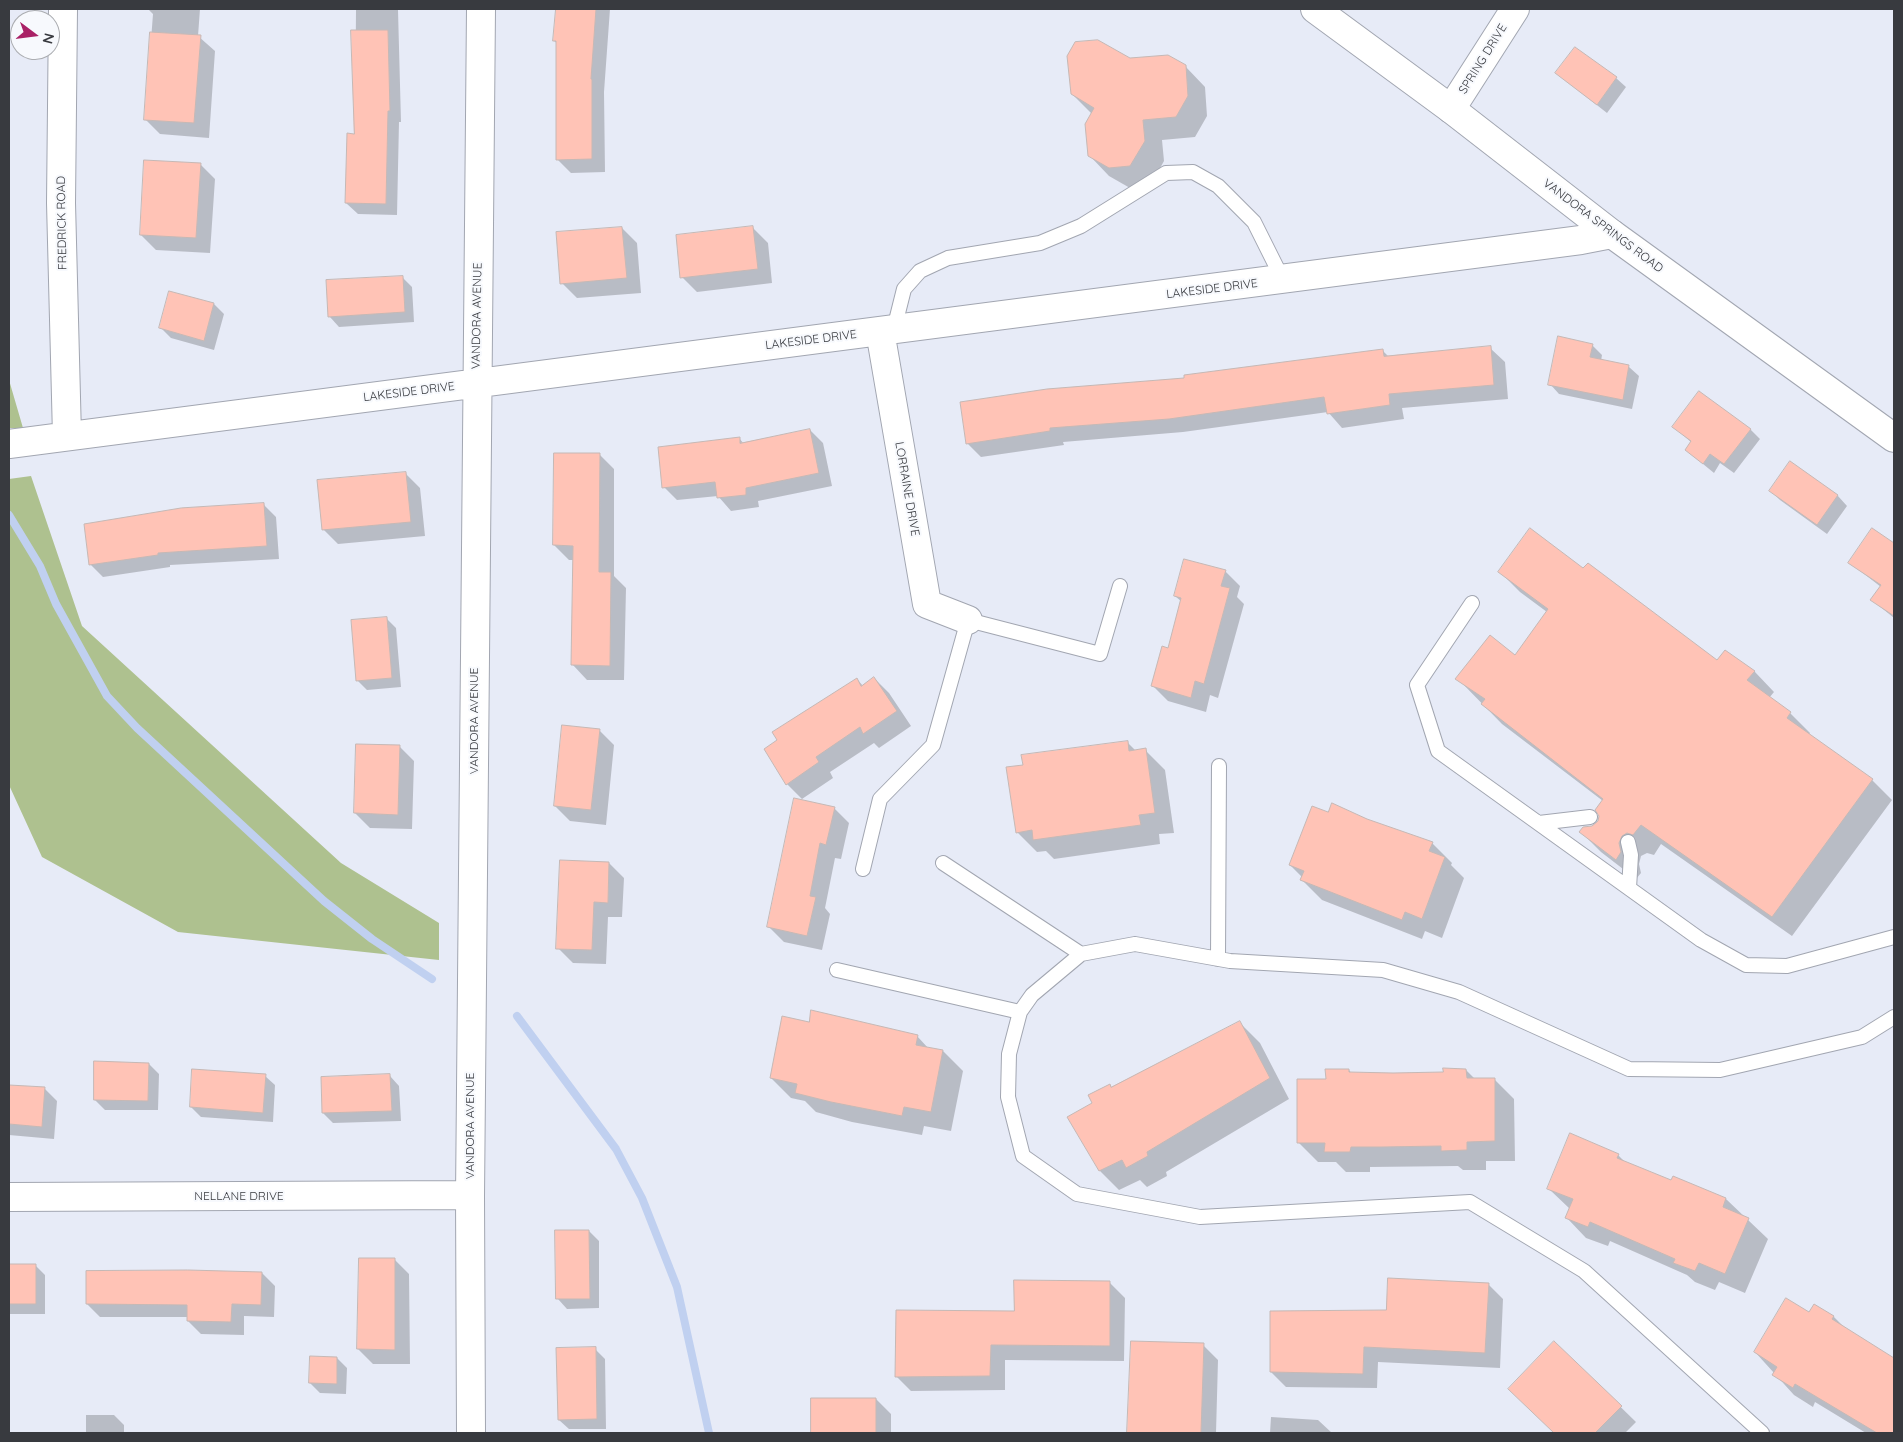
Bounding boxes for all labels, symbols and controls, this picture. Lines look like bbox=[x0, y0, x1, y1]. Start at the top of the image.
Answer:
north arrow bbox=[10, 10, 60, 60]
street label: SPRING DRIVE bbox=[1456, 21, 1510, 97]
text: N bbox=[38, 31, 59, 46]
street label: FREDRICK ROAD bbox=[54, 176, 70, 270]
street label: VANDORA SPRINGS ROAD bbox=[1540, 176, 1666, 276]
street label: VANDORA AVENUE bbox=[469, 263, 485, 369]
street label: LAKESIDE DRIVE bbox=[1165, 276, 1259, 302]
street label: LAKESIDE DRIVE bbox=[764, 327, 858, 353]
street label: LAKESIDE DRIVE bbox=[362, 379, 456, 405]
street label: LORRAINE DRIVE bbox=[892, 441, 922, 537]
street label: VANDORA AVENUE bbox=[467, 668, 481, 774]
street label: VANDORA AVENUE bbox=[463, 1073, 477, 1179]
street label: NELLANE DRIVE bbox=[194, 1189, 284, 1203]

